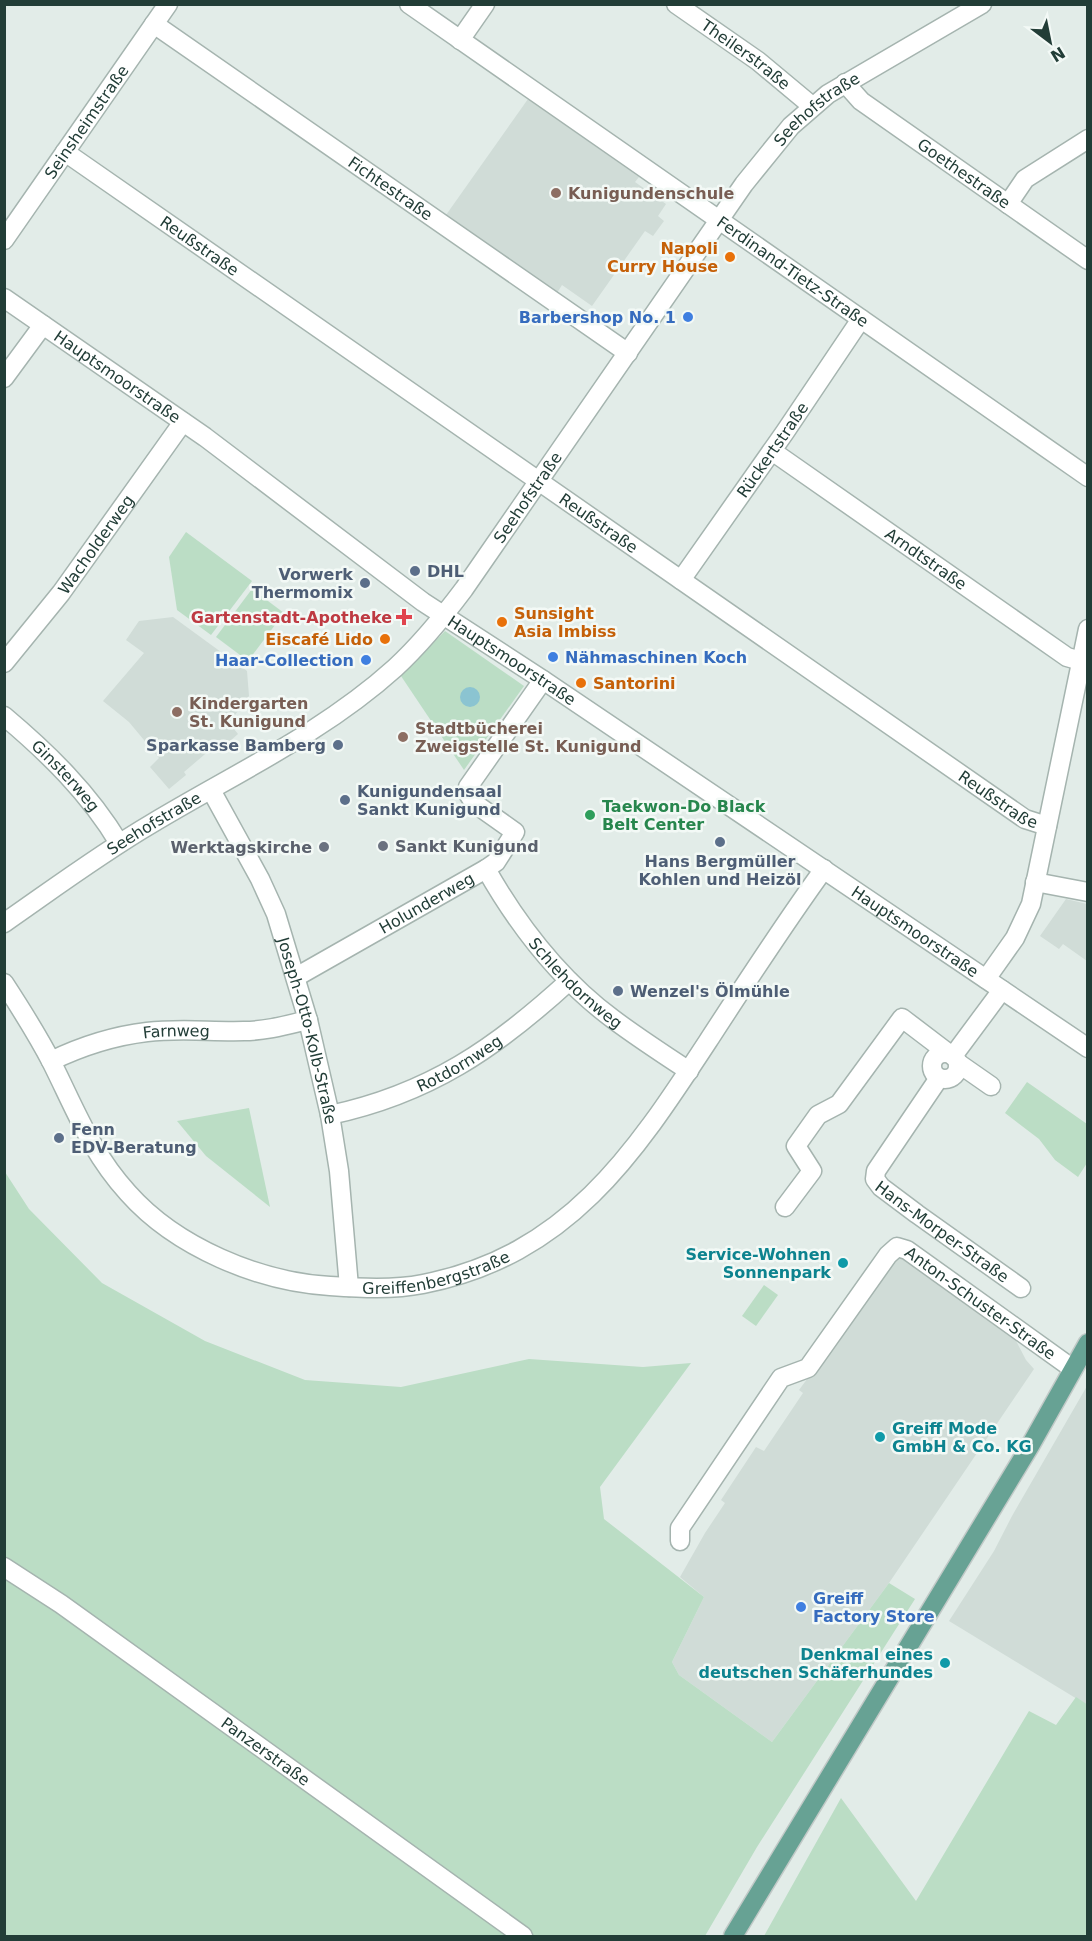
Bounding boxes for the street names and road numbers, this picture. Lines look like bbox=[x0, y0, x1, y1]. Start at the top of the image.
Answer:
street label: Theilerstraße bbox=[697, 14, 794, 93]
street label: Seinsheimstraße bbox=[40, 61, 132, 182]
street label: Seehofstraße bbox=[769, 68, 863, 150]
street label: Goethestraße bbox=[914, 134, 1014, 212]
street label: Fichtestraße bbox=[345, 152, 436, 224]
street label: Reußstraße bbox=[157, 212, 243, 279]
street label: Ferdinand-Tietz-Straße bbox=[714, 212, 872, 331]
street label: Hauptsmoorstraße bbox=[51, 326, 184, 427]
street label: Rückertstraße bbox=[733, 399, 812, 501]
street label: Seehofstraße bbox=[489, 448, 565, 546]
street label: Reußstraße bbox=[556, 489, 642, 557]
street label: Wacholderweg bbox=[54, 491, 138, 598]
street label: Arndtstraße bbox=[882, 524, 970, 594]
street label: Hauptsmoorstraße bbox=[444, 611, 580, 709]
street label: Ginsterweg bbox=[28, 736, 104, 815]
street label: Reußstraße bbox=[955, 766, 1040, 832]
street label: Seehofstraße bbox=[103, 788, 204, 859]
street label: Holunderweg bbox=[376, 868, 477, 937]
street label: Hauptsmoorstraße bbox=[848, 882, 982, 981]
street label: Joseph-Otto-Kolb-Straße bbox=[274, 934, 341, 1126]
street label: Schlehdornweg bbox=[525, 934, 626, 1032]
street label: Farnweg bbox=[142, 1021, 210, 1042]
street label: Rotdornweg bbox=[414, 1031, 506, 1095]
street label: Hans-Morper-Straße bbox=[872, 1177, 1013, 1286]
street label: Anton-Schuster-Straße bbox=[901, 1242, 1060, 1363]
street label: Greiffenbergstraße bbox=[362, 1247, 513, 1298]
street label: Panzerstraße bbox=[218, 1713, 314, 1789]

